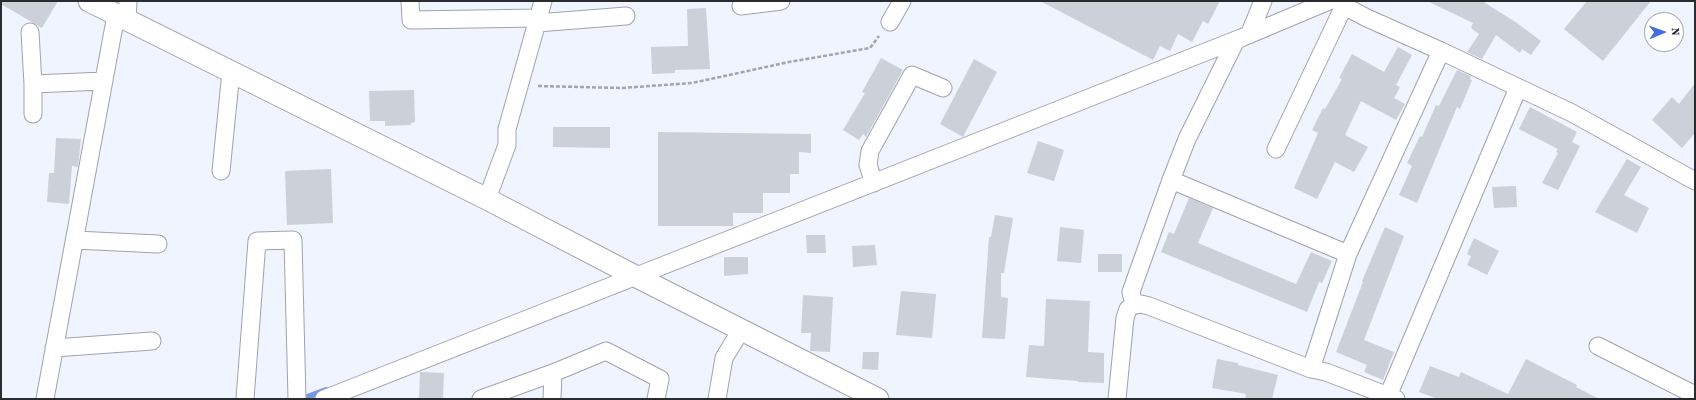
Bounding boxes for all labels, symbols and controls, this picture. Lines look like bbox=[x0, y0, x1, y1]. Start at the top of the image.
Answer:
north arrow bbox=[1644, 12, 1684, 52]
text: N bbox=[1668, 27, 1683, 36]

